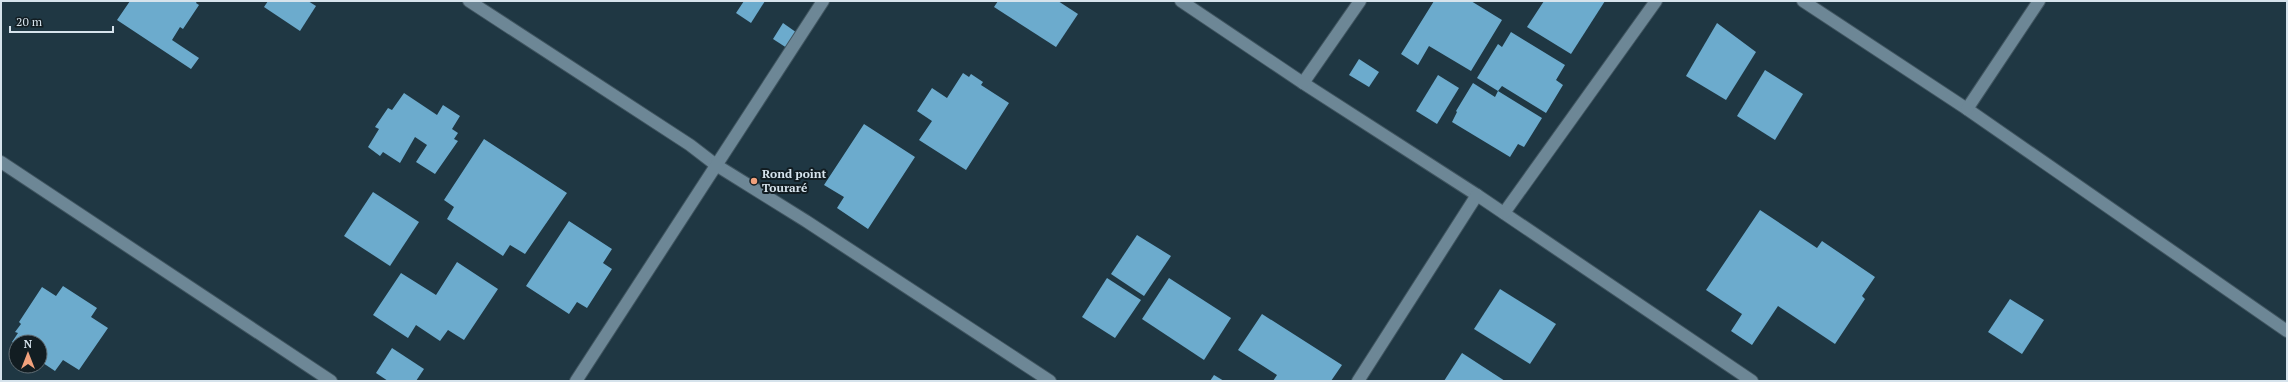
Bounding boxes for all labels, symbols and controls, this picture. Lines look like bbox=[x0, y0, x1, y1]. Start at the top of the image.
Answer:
scale bar bbox=[10, 8, 113, 34]
text: 20 m bbox=[16, 14, 43, 29]
place label: Rond point Touraré bbox=[762, 166, 827, 195]
marker: Rond point Touraré bbox=[749, 176, 759, 186]
north arrow bbox=[8, 334, 48, 374]
text: N bbox=[24, 337, 33, 351]

